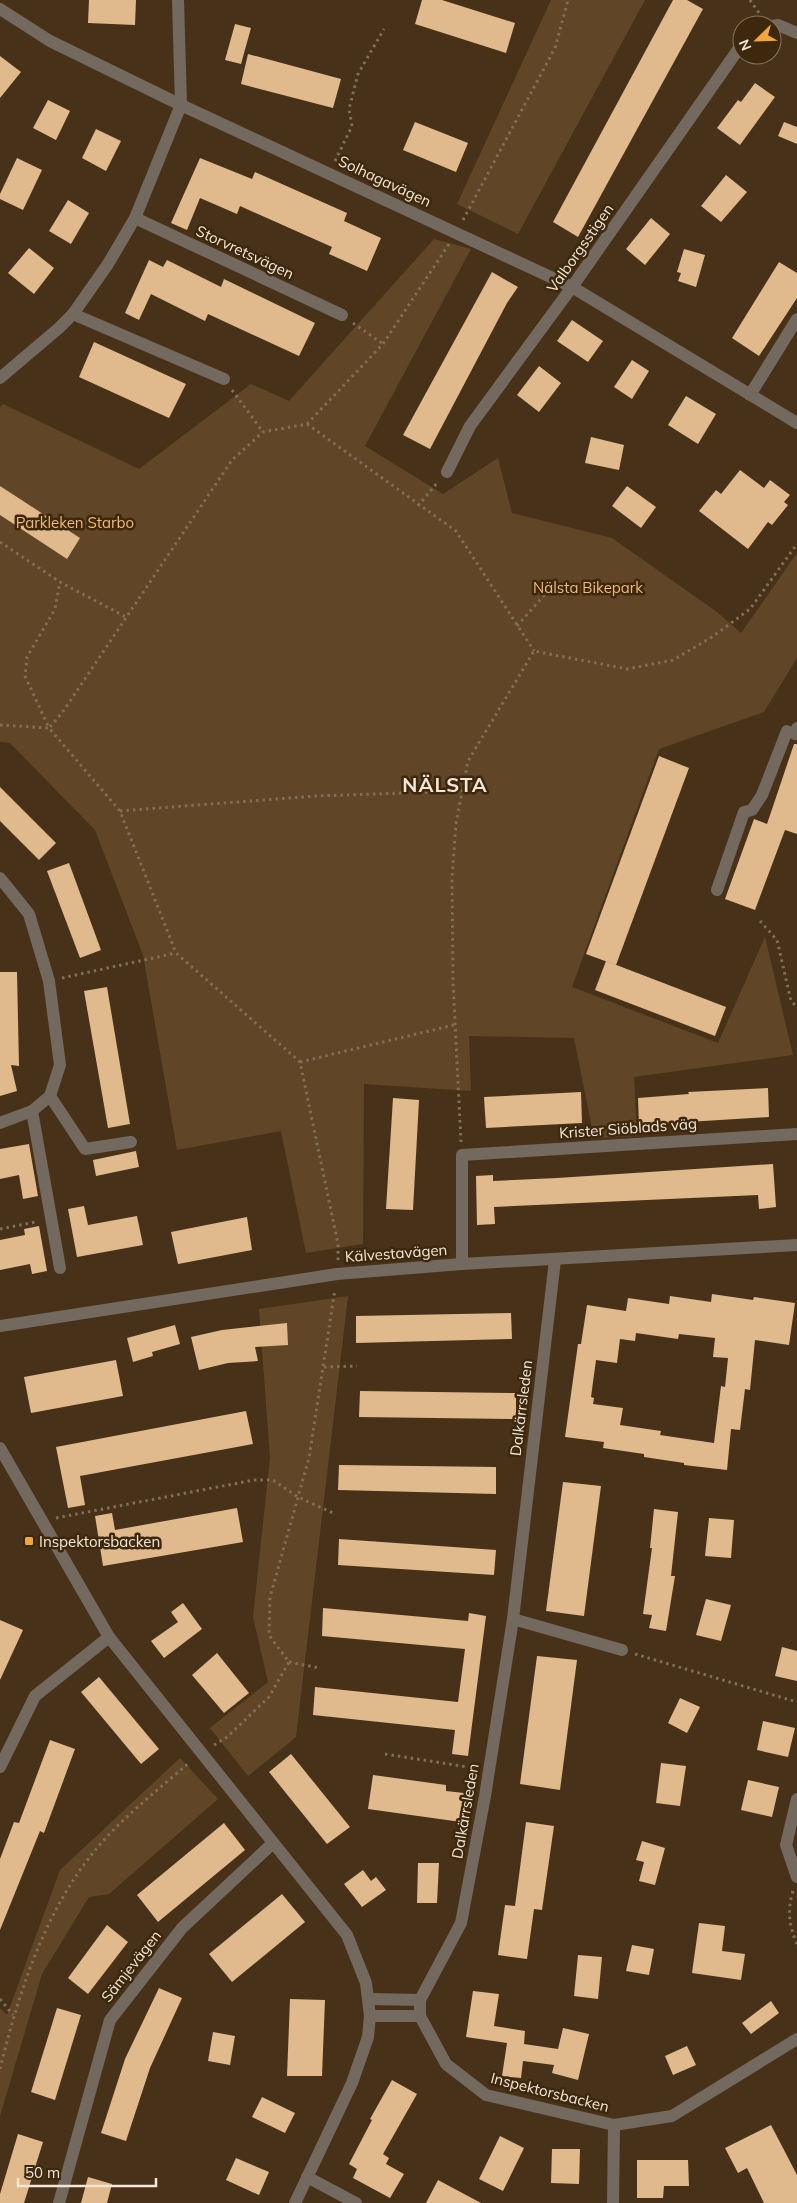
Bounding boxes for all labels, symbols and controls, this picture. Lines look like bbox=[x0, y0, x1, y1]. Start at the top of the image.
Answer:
north arrow bbox=[732, 15, 782, 65]
text: N bbox=[735, 37, 755, 53]
street label: Solhagavägen bbox=[336, 151, 434, 211]
street label: Valborgsstigen bbox=[542, 200, 618, 296]
street label: Storvretsvägen bbox=[193, 221, 297, 283]
park label: Parkleken Starbo bbox=[16, 513, 134, 532]
park label: Nälsta Bikepark bbox=[533, 578, 643, 597]
district label: NÄLSTA bbox=[402, 772, 488, 797]
street label: Krister Siöblads väg bbox=[558, 1114, 698, 1142]
street label: Kälvestavägen bbox=[344, 1240, 448, 1266]
street label: Dalkärrsleden bbox=[506, 1359, 536, 1457]
place label: Inspektorsbacken bbox=[39, 1532, 160, 1551]
marker: Inspektorsbacken bbox=[23, 1535, 35, 1547]
street label: Dalkärrsleden bbox=[447, 1762, 483, 1860]
street label: Sämjevägen bbox=[97, 1926, 165, 2006]
street label: Inspektorsbacken bbox=[489, 2068, 611, 2116]
scale bar bbox=[18, 2156, 155, 2188]
text: 50 m bbox=[25, 2163, 60, 2182]

